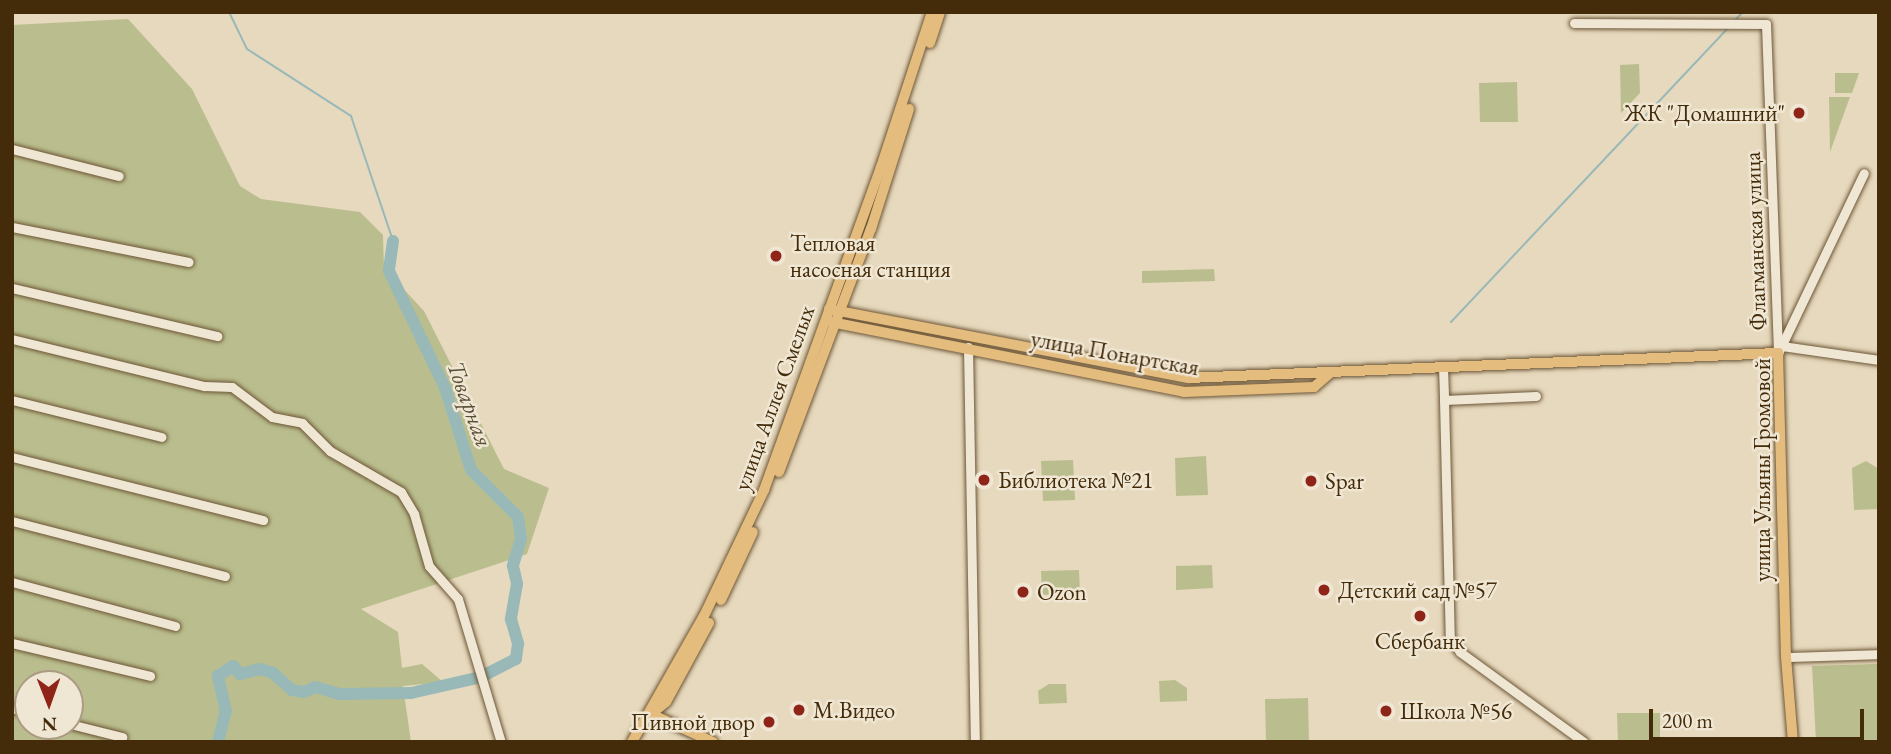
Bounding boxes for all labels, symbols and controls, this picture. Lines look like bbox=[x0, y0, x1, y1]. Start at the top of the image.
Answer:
place label: ЖК "Домашний" bbox=[1624, 99, 1785, 127]
marker: ЖК "Домашний" bbox=[1791, 105, 1807, 121]
street label: Флагманская улица bbox=[1738, 151, 1772, 331]
place label: Тепловая насосная станция bbox=[790, 229, 951, 283]
marker: Тепловая насосная станция bbox=[768, 248, 784, 264]
street label: улица Аллея Смелых bbox=[728, 302, 820, 494]
street label: улица Понартская bbox=[1029, 325, 1201, 381]
water label: Товарная bbox=[441, 357, 499, 451]
street label: улица Ульяны Громовой bbox=[1748, 358, 1776, 582]
place label: Библиотека №21 bbox=[998, 466, 1153, 494]
place label: Spar bbox=[1325, 467, 1364, 495]
marker: Библиотека №21 bbox=[976, 472, 992, 488]
marker: Spar bbox=[1303, 473, 1319, 489]
place label: Детский сад №57 bbox=[1338, 576, 1497, 604]
place label: Ozon bbox=[1037, 578, 1087, 606]
marker: Детский сад №57 bbox=[1316, 582, 1332, 598]
marker: Ozon bbox=[1015, 584, 1031, 600]
marker: Сбербанк bbox=[1412, 608, 1428, 624]
place label: Сбербанк bbox=[1375, 627, 1465, 655]
north arrow bbox=[14, 670, 84, 740]
scale bar bbox=[1653, 694, 1868, 738]
place label: M.Видео bbox=[813, 696, 895, 724]
place label: Школа №56 bbox=[1400, 697, 1512, 725]
marker: M.Видео bbox=[791, 702, 807, 718]
marker: Школа №56 bbox=[1378, 703, 1394, 719]
text: 200 m bbox=[1662, 707, 1713, 734]
place label: Пивной двор bbox=[630, 708, 755, 736]
text: N bbox=[41, 712, 57, 737]
marker: Пивной двор bbox=[761, 714, 777, 730]

